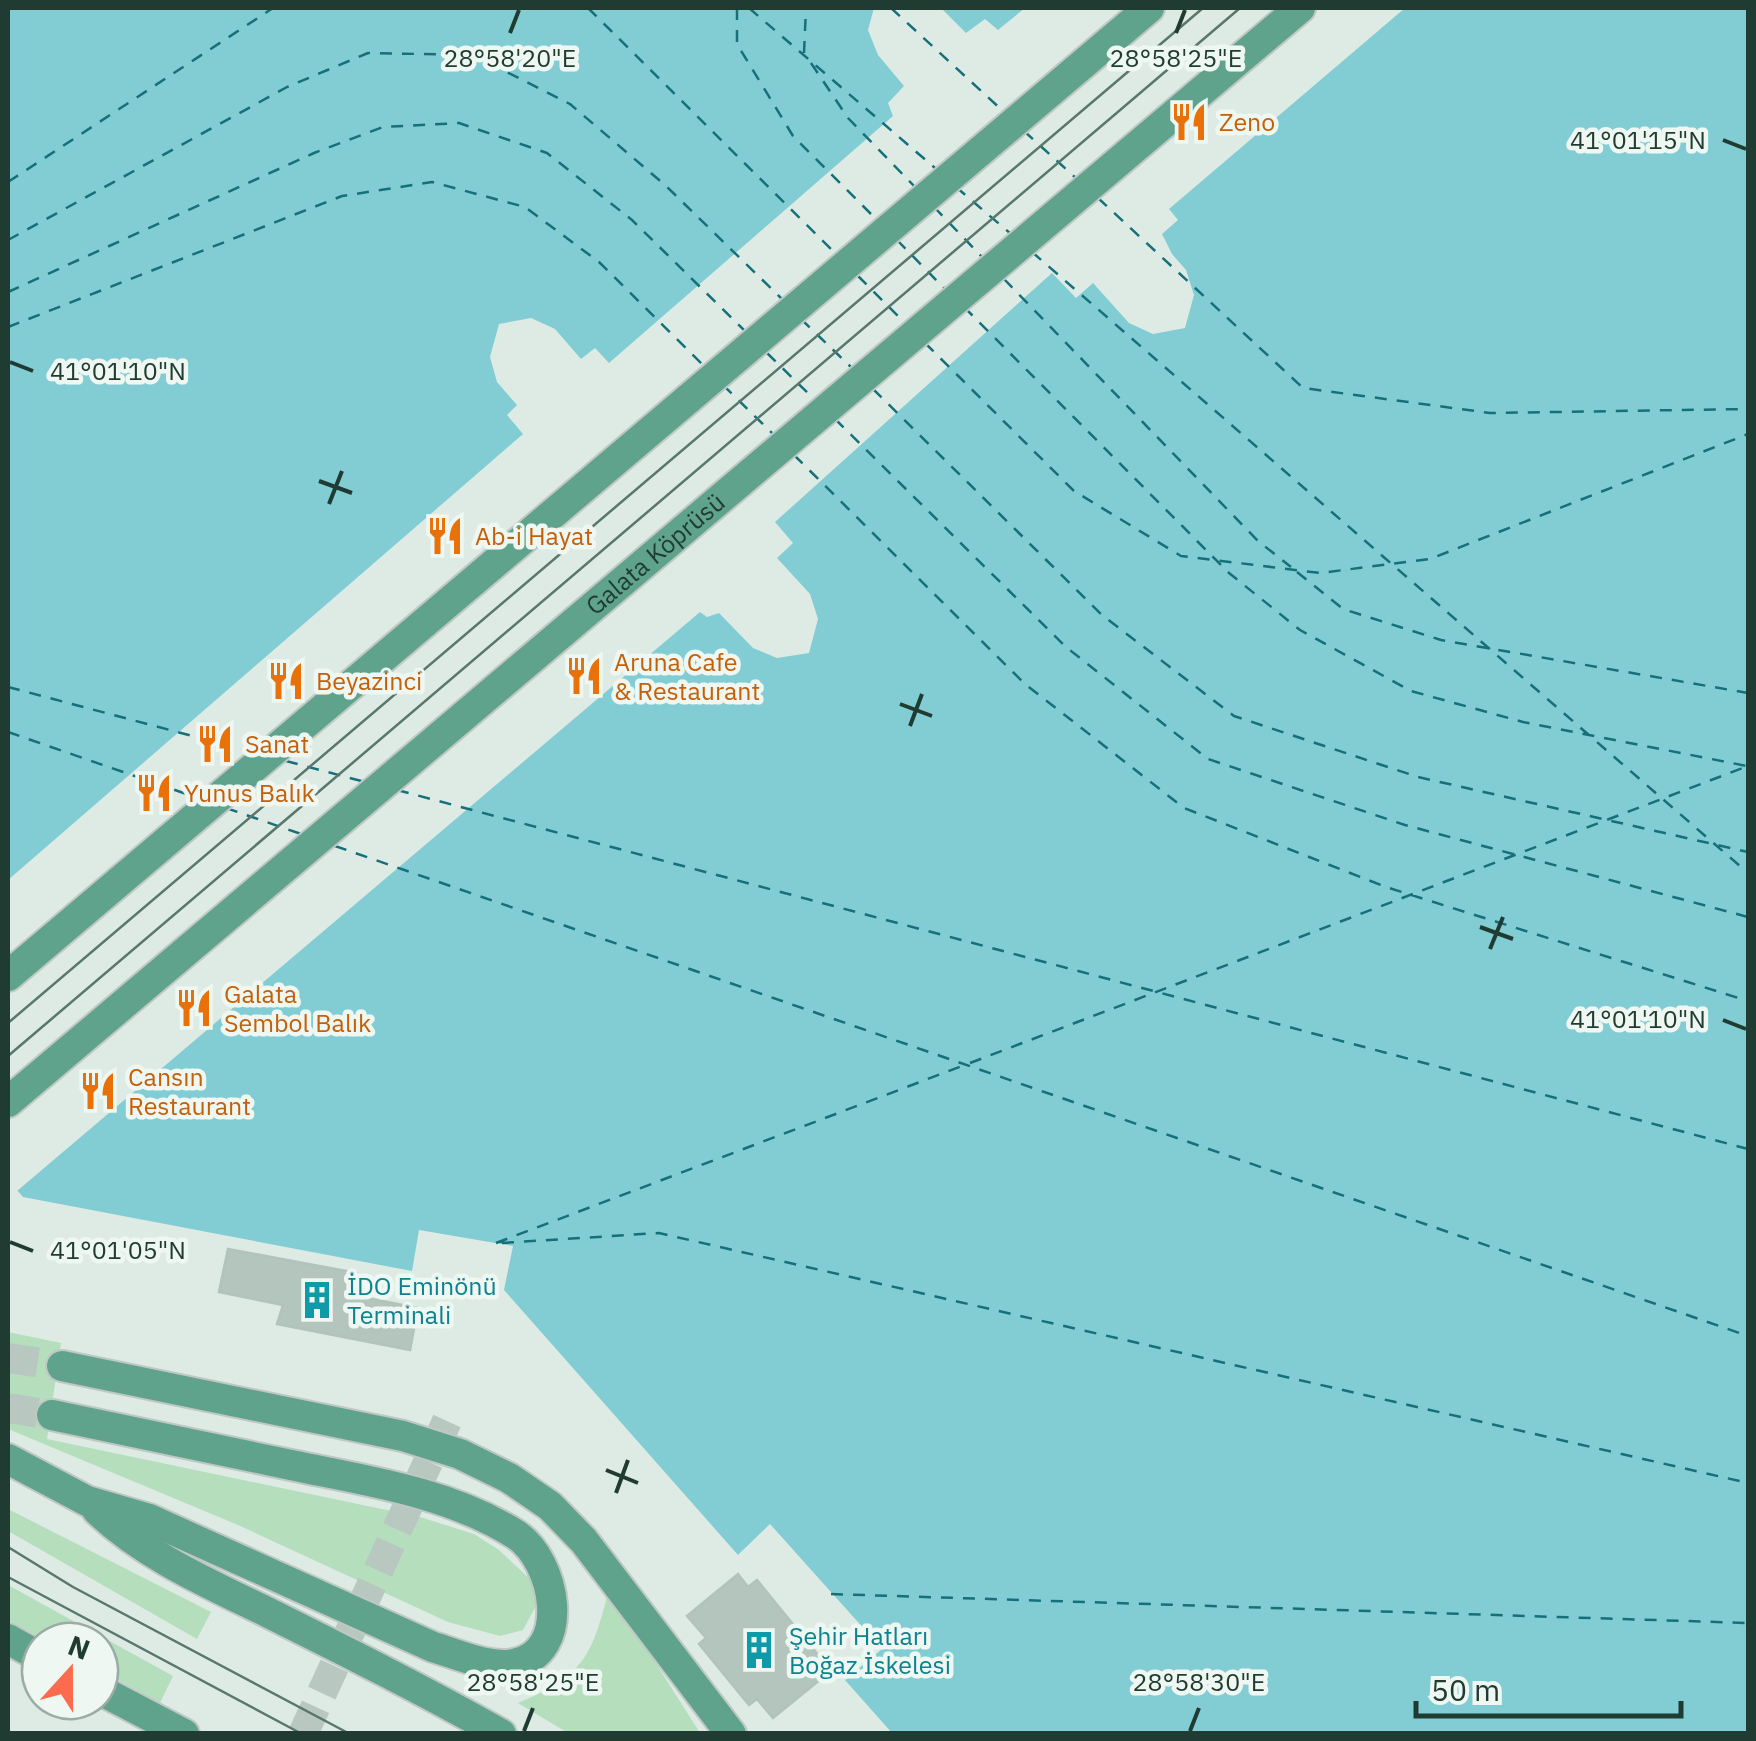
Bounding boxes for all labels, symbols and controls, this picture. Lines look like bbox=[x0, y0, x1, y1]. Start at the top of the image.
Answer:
text: 28°58'20"E bbox=[444, 41, 576, 74]
text: 28°58'25"E bbox=[1110, 41, 1242, 74]
restaurant icon: Zeno bbox=[1168, 101, 1210, 143]
place label: Zeno bbox=[1219, 105, 1275, 138]
text: 41°01'15"N bbox=[1570, 123, 1706, 156]
text: 41°01'10"N bbox=[50, 354, 186, 387]
street label: Galata Köprüsü bbox=[578, 485, 731, 622]
restaurant icon: Ab-i Hayat bbox=[424, 515, 466, 557]
place label: Ab-i Hayat bbox=[475, 519, 593, 552]
place label: Aruna Cafe & Restaurant bbox=[614, 645, 760, 707]
restaurant icon: Aruna Cafe & Restaurant bbox=[563, 655, 605, 697]
restaurant icon: Beyazinci bbox=[265, 660, 307, 702]
place label: Beyazinci bbox=[316, 664, 422, 697]
restaurant icon: Sanat bbox=[194, 723, 236, 765]
place label: Sanat bbox=[245, 727, 309, 760]
restaurant icon: Yunus Balık bbox=[133, 772, 175, 814]
place label: Yunus Balık bbox=[184, 776, 315, 809]
place label: Galata Sembol Balık bbox=[224, 977, 371, 1039]
restaurant icon: Galata Sembol Balık bbox=[173, 987, 215, 1029]
text: 41°01'10"N bbox=[1570, 1002, 1706, 1035]
place label: Cansın Restaurant bbox=[128, 1060, 251, 1122]
restaurant icon: Cansın Restaurant bbox=[77, 1070, 119, 1112]
text: 41°01'05"N bbox=[50, 1233, 186, 1266]
place label: İDO Eminönü Terminali bbox=[347, 1269, 497, 1331]
building icon: İDO Eminönü Terminali bbox=[296, 1279, 338, 1321]
place label: Şehir Hatları Boğaz İskelesi bbox=[789, 1619, 951, 1681]
north arrow bbox=[20, 1621, 120, 1721]
text: N bbox=[63, 1626, 95, 1668]
building icon: Şehir Hatları Boğaz İskelesi bbox=[738, 1629, 780, 1671]
scale bar bbox=[1416, 1656, 1681, 1718]
text: 28°58'25"E bbox=[467, 1665, 599, 1698]
text: 28°58'30"E bbox=[1133, 1665, 1265, 1698]
text: 50 m bbox=[1431, 1670, 1500, 1709]

